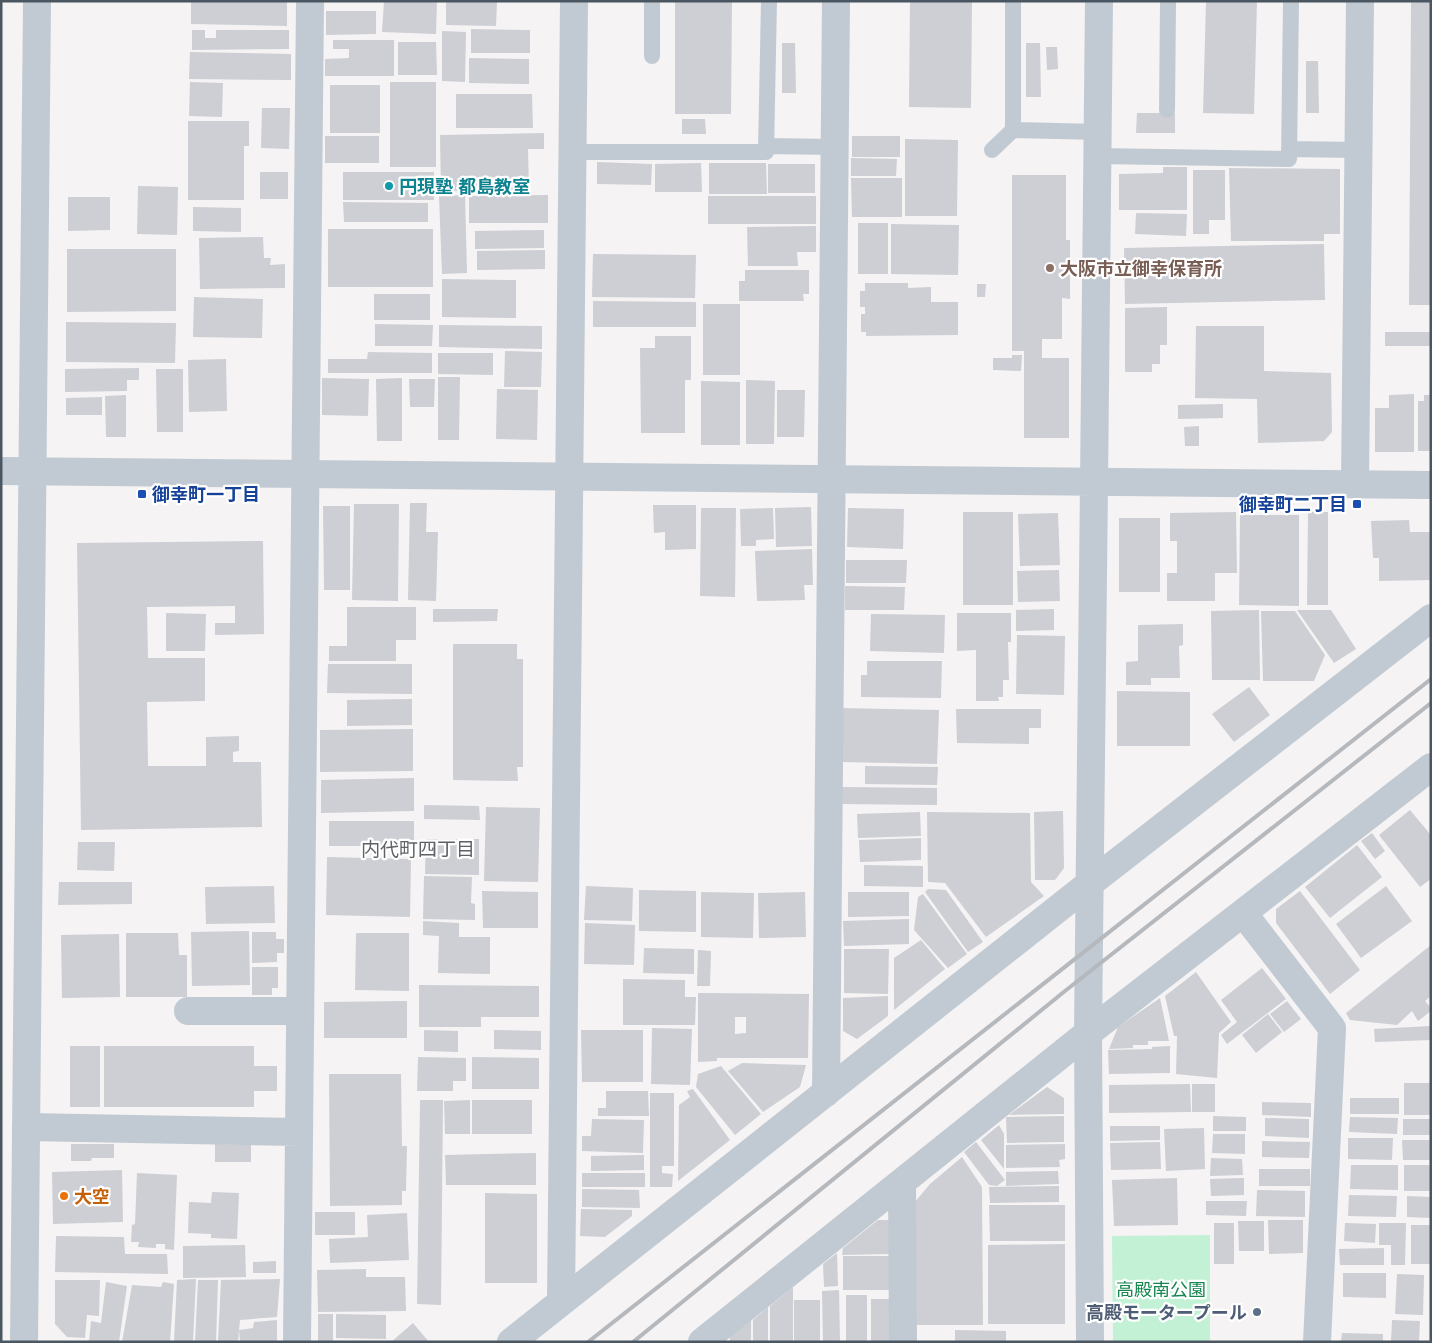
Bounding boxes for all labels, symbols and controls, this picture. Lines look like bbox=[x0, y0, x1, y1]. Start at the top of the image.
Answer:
place label: 円現塾 都島教室 bbox=[399, 176, 530, 197]
marker: 円現塾 都島教室 bbox=[383, 180, 395, 192]
place label: 大阪市立御幸保育所 bbox=[1060, 258, 1222, 279]
marker: 大阪市立御幸保育所 bbox=[1044, 262, 1056, 274]
place label: 御幸町一丁目 bbox=[151, 484, 260, 505]
marker: 御幸町一丁目 bbox=[136, 488, 148, 500]
place label: 御幸町二丁目 bbox=[1238, 494, 1347, 515]
marker: 御幸町二丁目 bbox=[1351, 498, 1363, 510]
district label: 内代町四丁目 bbox=[361, 838, 475, 861]
place label: 大空 bbox=[74, 1186, 110, 1207]
marker: 大空 bbox=[58, 1190, 70, 1202]
park label: 高殿南公園 bbox=[1116, 1279, 1206, 1300]
place label: 高殿モータープール bbox=[1086, 1302, 1247, 1323]
marker: 高殿モータープール bbox=[1251, 1306, 1263, 1318]

